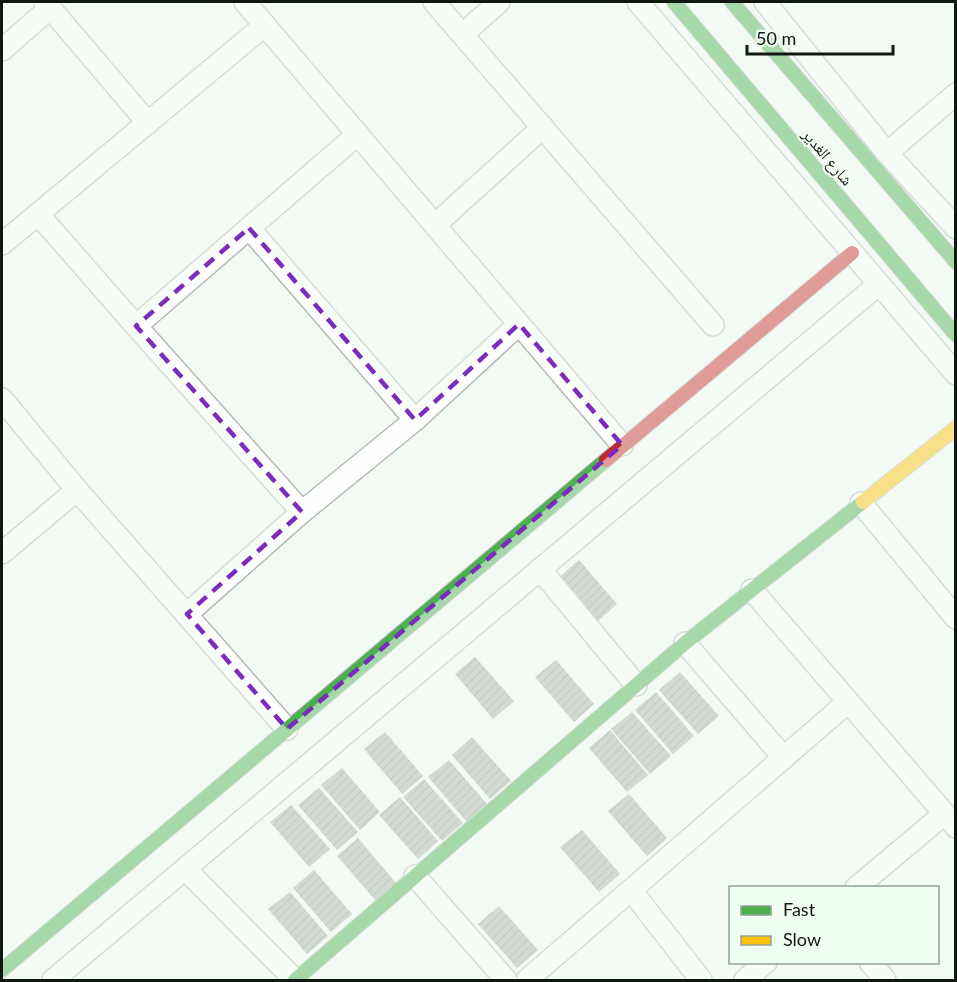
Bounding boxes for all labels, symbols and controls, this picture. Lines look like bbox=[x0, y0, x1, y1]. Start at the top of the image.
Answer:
scale bar bbox=[747, 18, 892, 56]
text: 50 m bbox=[756, 27, 796, 49]
street label: شارع الغدير bbox=[797, 124, 857, 190]
legend bbox=[729, 886, 939, 964]
text: Fast bbox=[783, 898, 816, 920]
text: Slow bbox=[783, 928, 821, 950]

